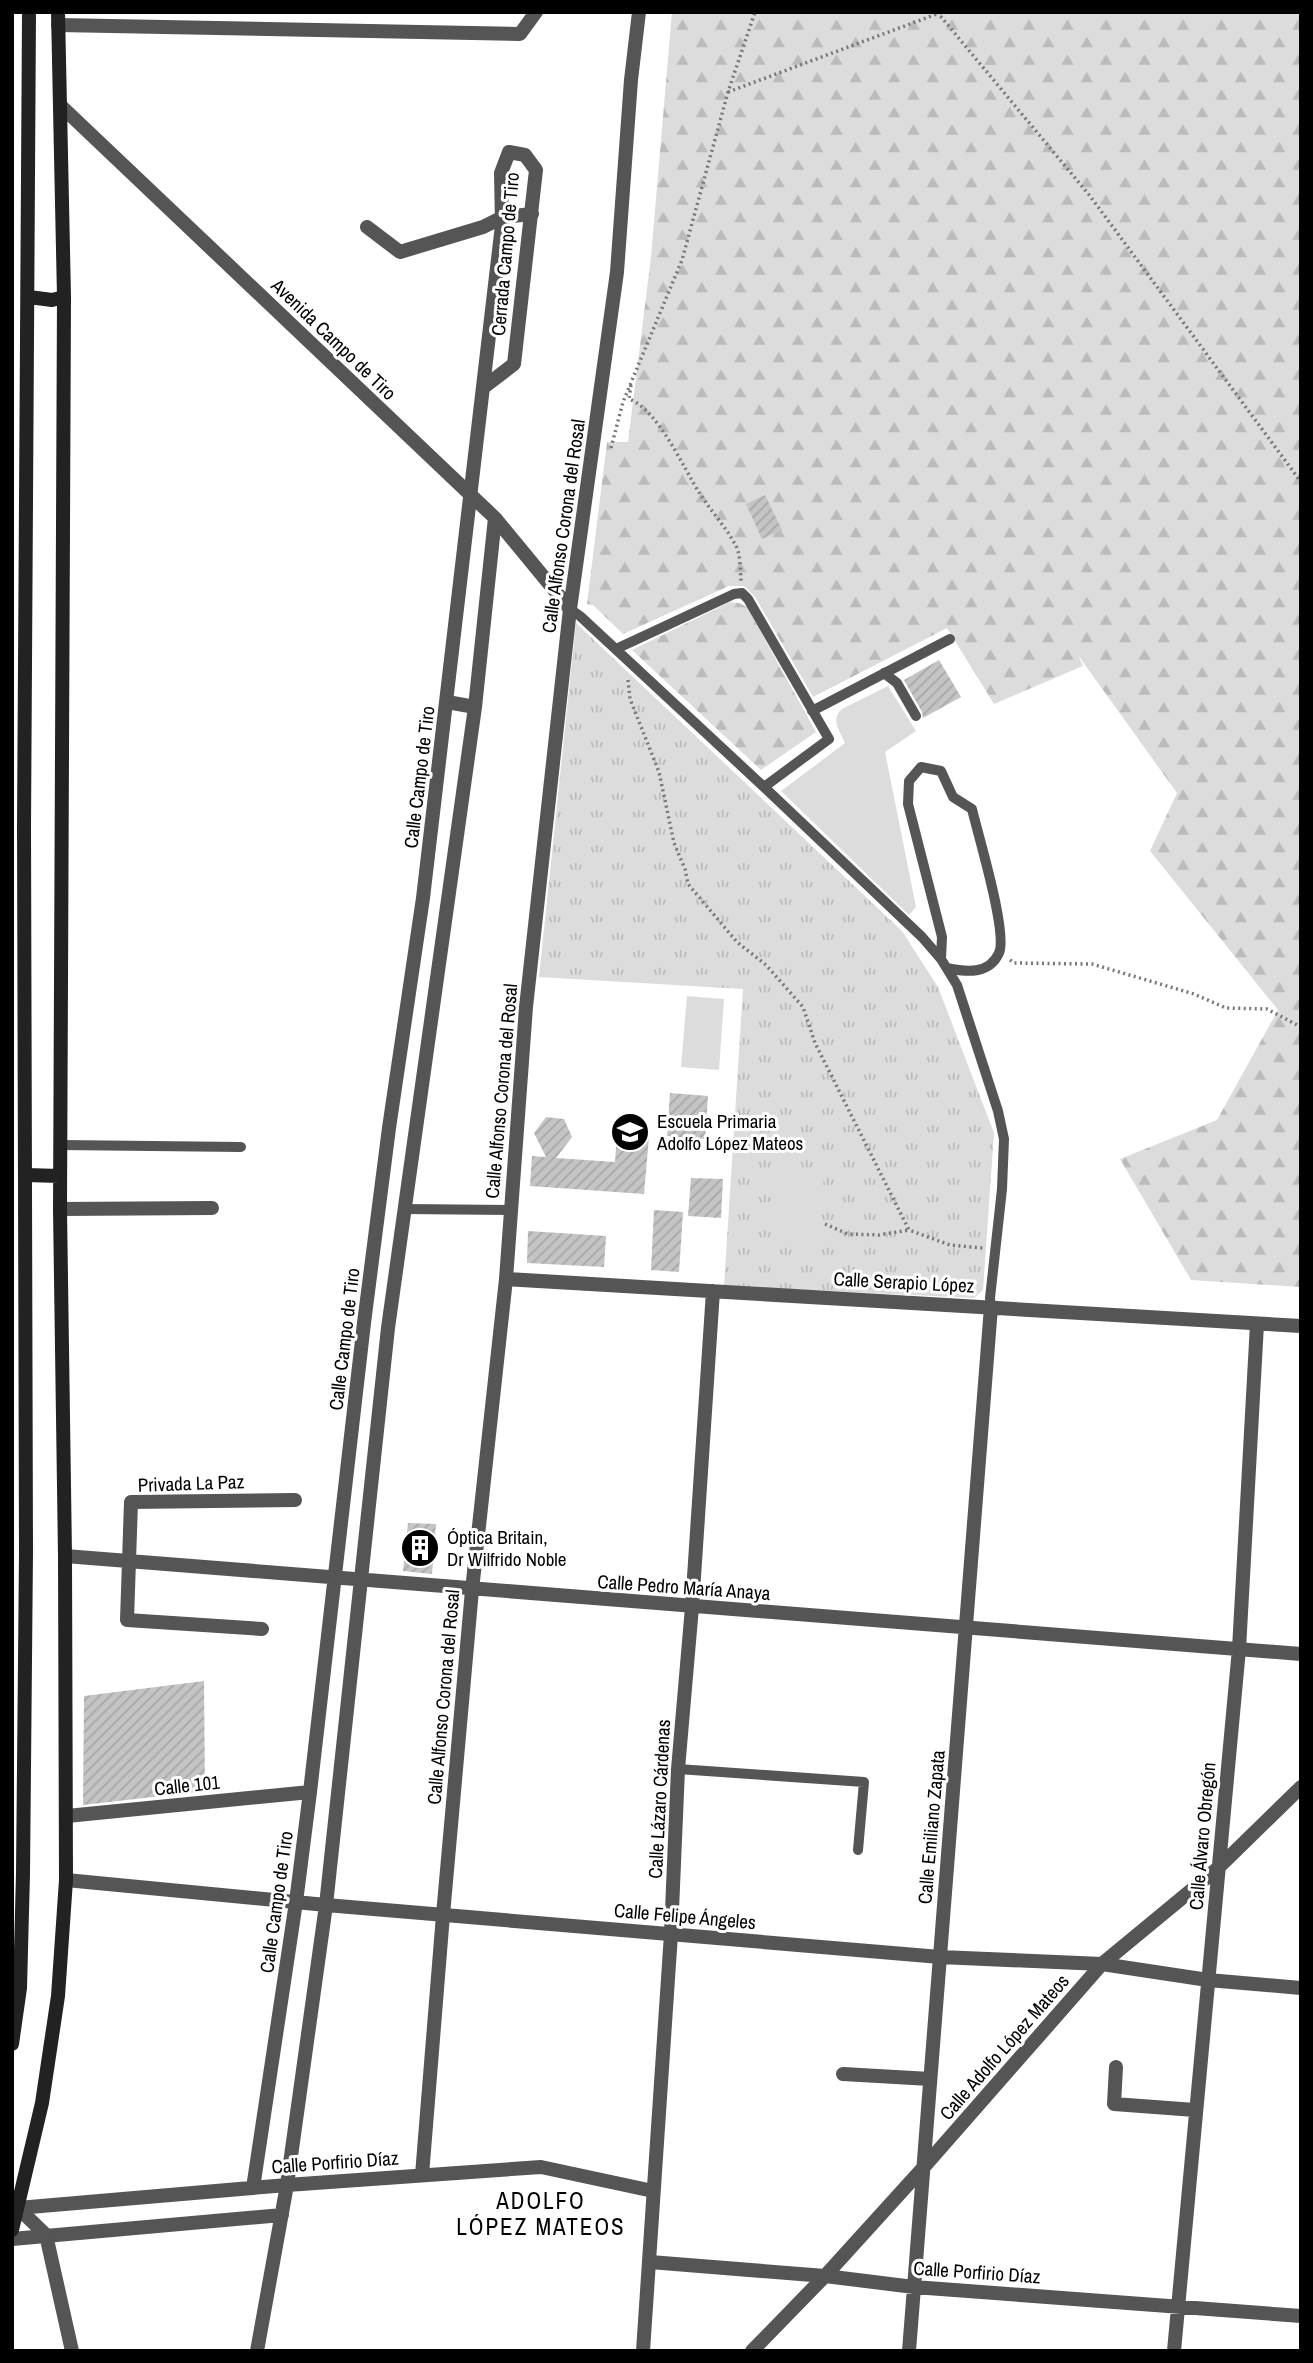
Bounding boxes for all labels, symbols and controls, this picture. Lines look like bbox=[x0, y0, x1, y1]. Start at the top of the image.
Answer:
street label: Cerrada Campo de Tiro bbox=[485, 171, 525, 337]
street label: Avenida Campo de Tiro bbox=[265, 272, 402, 406]
street label: Calle Alfonso Corona del Rosal bbox=[535, 417, 591, 635]
street label: Calle Campo de Tiro bbox=[397, 704, 441, 850]
street label: Calle Alfonso Corona del Rosal bbox=[479, 982, 523, 1200]
place label: Escuela Primaria Adolfo López Mateos bbox=[656, 1108, 804, 1156]
school or university icon: Escuela Primaria Adolfo López Mateos bbox=[609, 1111, 651, 1153]
street label: Calle Serapio López bbox=[833, 1265, 975, 1299]
street label: Calle Campo de Tiro bbox=[322, 1266, 366, 1412]
street label: Privada La Paz bbox=[137, 1468, 245, 1498]
place label: Óptica Britain, Dr Wilfrido Noble bbox=[447, 1524, 566, 1572]
building icon: Óptica Britain, Dr Wilfrido Noble bbox=[399, 1527, 441, 1569]
street label: Calle Pedro María Anaya bbox=[597, 1568, 772, 1606]
street label: Calle Alfonso Corona del Rosal bbox=[421, 1588, 465, 1806]
street label: Calle Lázaro Cárdenas bbox=[642, 1719, 676, 1879]
street label: Calle Emiliano Zapata bbox=[911, 1749, 951, 1905]
street label: Calle Álvaro Obregón bbox=[1183, 1761, 1221, 1911]
street label: Calle 101 bbox=[153, 1769, 221, 1801]
street label: Calle Campo de Tiro bbox=[253, 1829, 299, 1975]
street label: Calle Felipe Ángeles bbox=[613, 1897, 757, 1935]
street label: Calle Adolfo López Mateos bbox=[933, 1968, 1075, 2125]
street label: Calle Porfirio Díaz bbox=[271, 2145, 400, 2179]
district label: ADOLFO LÓPEZ MATEOS bbox=[456, 2185, 626, 2242]
street label: Calle Porfirio Díaz bbox=[913, 2255, 1042, 2289]

